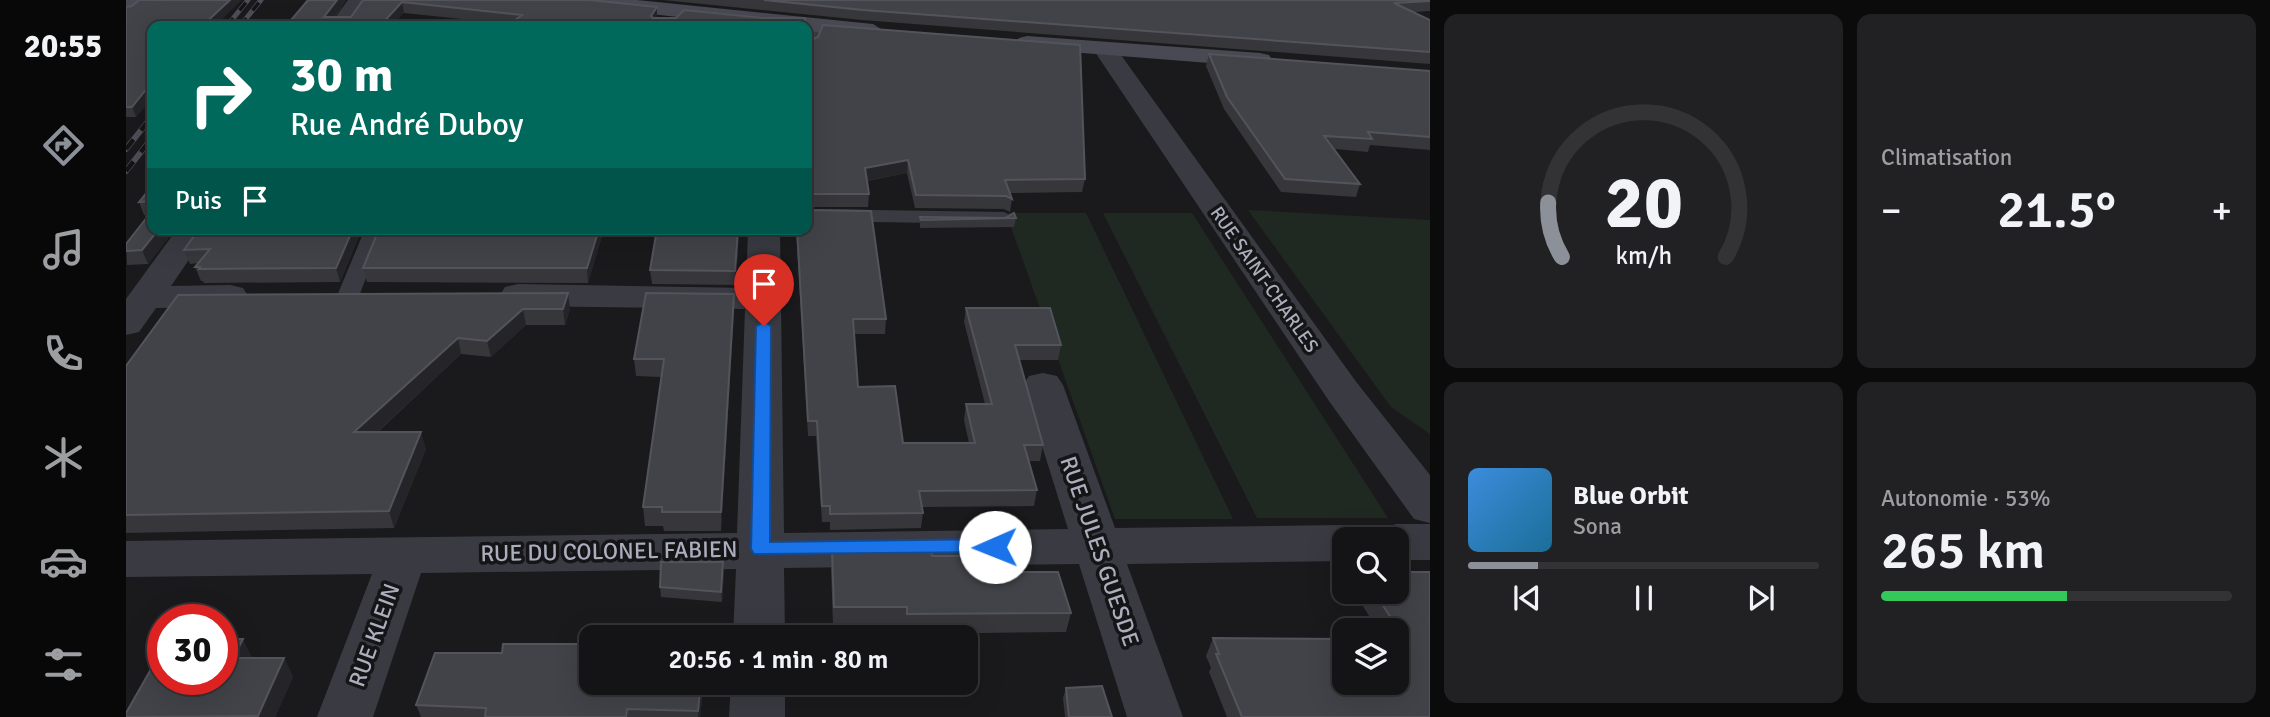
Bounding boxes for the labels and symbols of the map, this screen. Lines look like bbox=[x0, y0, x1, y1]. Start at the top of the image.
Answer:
street label: RUE SAINT-CHARLES bbox=[1205, 202, 1324, 357]
pin bbox=[734, 254, 794, 326]
street label: RUE JULES GUESDE bbox=[1053, 452, 1146, 650]
position arrow bbox=[958, 510, 1032, 584]
street label: RUE DU COLONEL FABIEN bbox=[480, 535, 738, 568]
street label: RUE KLEIN bbox=[342, 580, 407, 691]
speed limit sign: 30 bbox=[147, 604, 238, 695]

